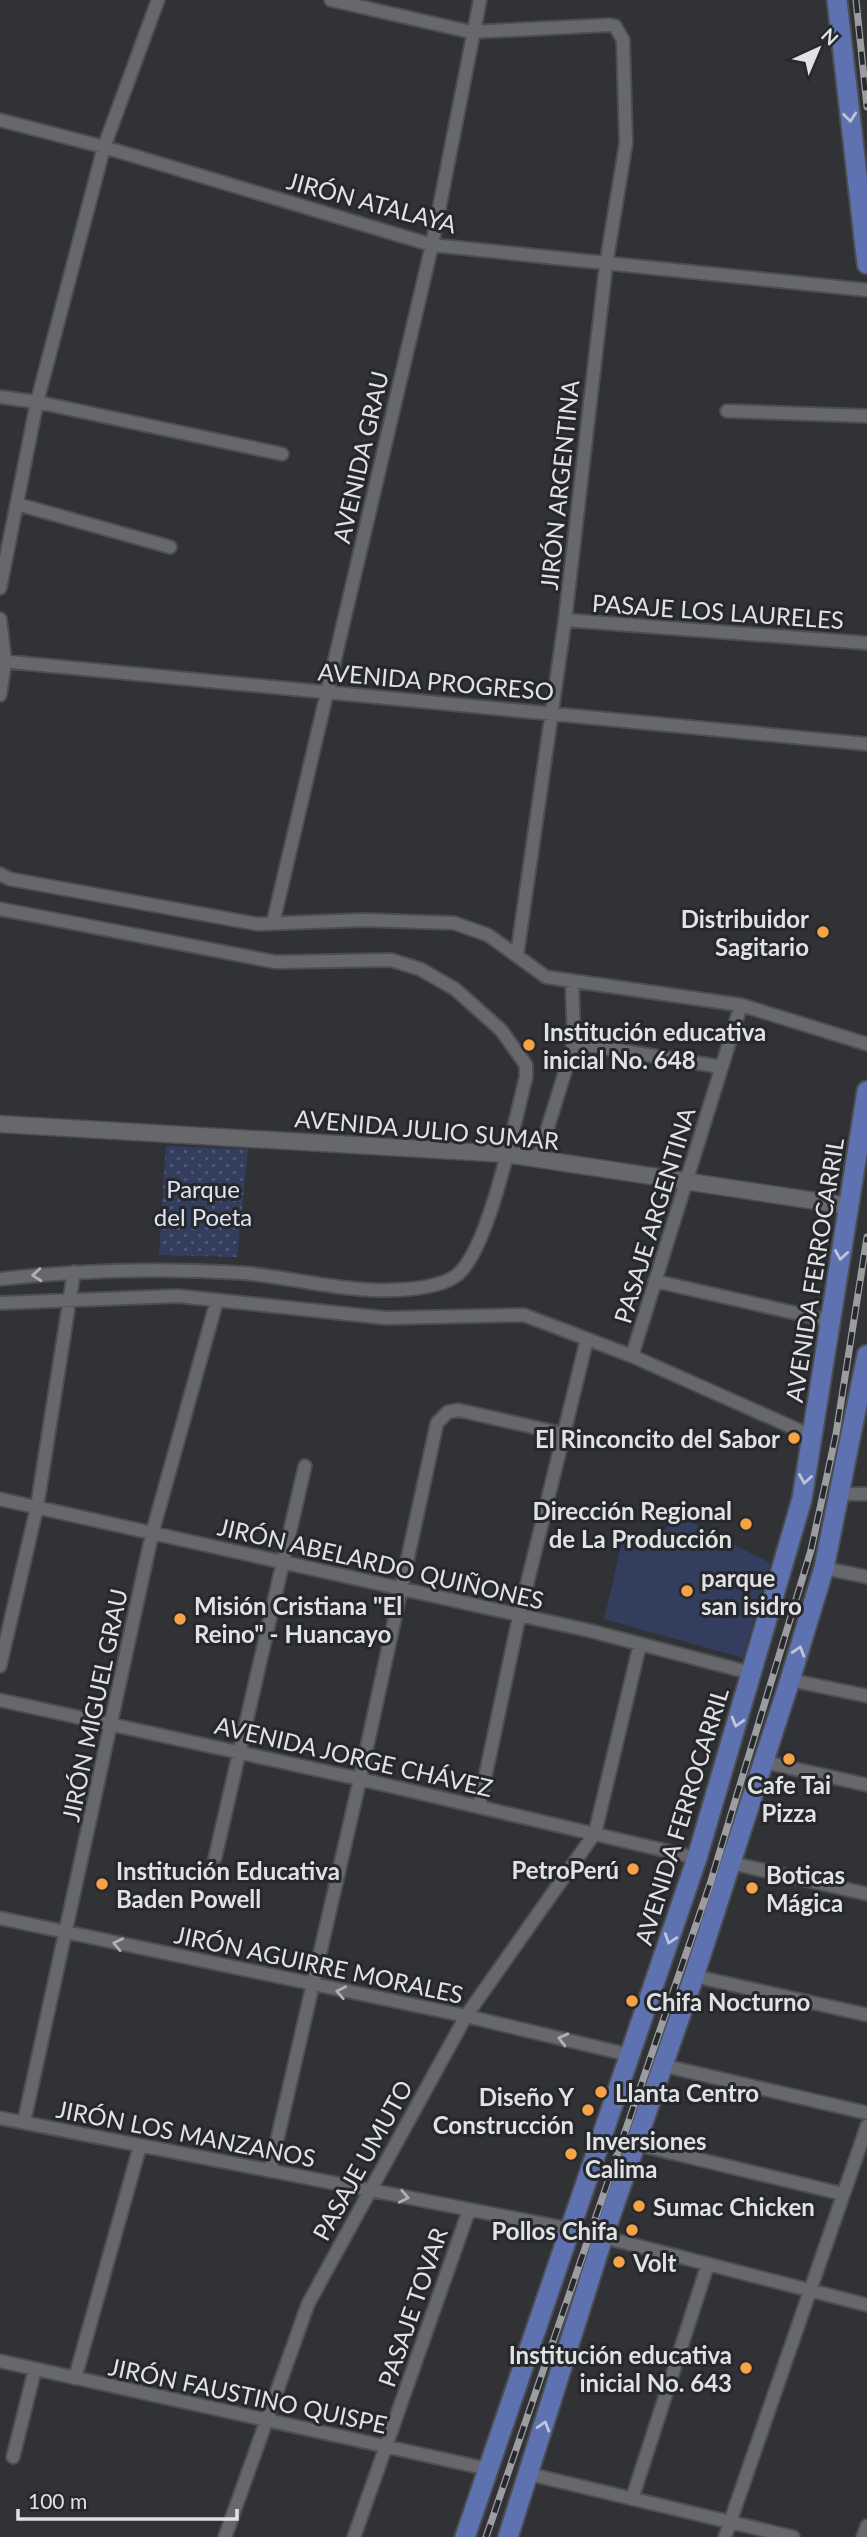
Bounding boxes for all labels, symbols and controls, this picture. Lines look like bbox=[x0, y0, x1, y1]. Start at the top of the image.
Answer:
north arrow bbox=[783, 14, 853, 84]
text: N bbox=[817, 23, 843, 50]
one-way arrow bbox=[843, 111, 858, 122]
street label: JIRÓN ATALAYA bbox=[284, 165, 461, 239]
street label: AVENIDA GRAU bbox=[326, 368, 394, 546]
street label: JIRÓN ARGENTINA bbox=[534, 378, 585, 591]
street label: PASAJE LOS LAURELES bbox=[591, 588, 845, 634]
street label: AVENIDA PROGRESO bbox=[317, 656, 555, 706]
place label: Distribuidor Sagitario bbox=[681, 904, 809, 961]
marker: Distribuidor Sagitario bbox=[815, 924, 831, 940]
place label: Institución educativa inicial No. 648 bbox=[543, 1017, 766, 1074]
marker: Institución educativa inicial No. 648 bbox=[521, 1037, 537, 1053]
street label: AVENIDA JULIO SUMAR bbox=[294, 1103, 560, 1155]
street label: PASAJE ARGENTINA bbox=[607, 1103, 701, 1326]
street label: AVENIDA FERROCARRIL bbox=[779, 1136, 849, 1404]
park label: Parque del Poeta bbox=[154, 1174, 252, 1231]
one-way arrow bbox=[834, 1249, 849, 1261]
one-way arrow bbox=[31, 1267, 42, 1282]
place label: El Rinconcito del Sabor bbox=[535, 1424, 780, 1453]
marker: El Rinconcito del Sabor bbox=[786, 1430, 802, 1446]
one-way arrow bbox=[798, 1473, 813, 1485]
place label: Dirección Regional de La Producción bbox=[533, 1496, 732, 1553]
street label: JIRÓN ABELARDO QUIÑONES bbox=[215, 1511, 547, 1615]
marker: Dirección Regional de La Producción bbox=[738, 1516, 754, 1532]
place label: parque san isidro bbox=[701, 1563, 802, 1620]
marker: parque san isidro bbox=[679, 1583, 695, 1599]
street label: JIRÓN MIGUEL GRAU bbox=[55, 1586, 133, 1824]
place label: Misión Cristiana "El Reino" - Huancayo bbox=[194, 1591, 402, 1648]
marker: Misión Cristiana "El Reino" - Huancayo bbox=[172, 1611, 188, 1627]
one-way arrow bbox=[791, 1645, 806, 1657]
street label: AVENIDA FERROCARRIL bbox=[628, 1684, 734, 1948]
street label: AVENIDA JORGE CHÁVEZ bbox=[212, 1710, 496, 1802]
one-way arrow bbox=[731, 1716, 745, 1728]
marker: Cafe Tai Pizza bbox=[781, 1751, 797, 1767]
place label: Cafe Tai Pizza bbox=[747, 1770, 831, 1827]
place label: PetroPerú bbox=[511, 1855, 619, 1884]
place label: Institución Educativa Baden Powell bbox=[116, 1856, 340, 1913]
place label: Boticas Mágica bbox=[766, 1860, 845, 1917]
marker: PetroPerú bbox=[625, 1861, 641, 1877]
marker: Institución Educativa Baden Powell bbox=[94, 1876, 110, 1892]
marker: Boticas Mágica bbox=[744, 1880, 760, 1896]
street label: JIRÓN AGUIRRE MORALES bbox=[172, 1919, 466, 2009]
one-way arrow bbox=[664, 1933, 678, 1945]
one-way arrow bbox=[112, 1938, 124, 1953]
one-way arrow bbox=[335, 1985, 347, 2000]
place label: Chifa Nocturno bbox=[646, 1987, 810, 2016]
marker: Chifa Nocturno bbox=[624, 1993, 640, 2009]
one-way arrow bbox=[557, 2033, 569, 2047]
street label: PASAJE UMUTO bbox=[306, 2075, 418, 2245]
place label: Llanta Centro bbox=[615, 2078, 759, 2107]
place label: Diseño Y Construcción bbox=[433, 2082, 574, 2139]
marker: Llanta Centro bbox=[593, 2084, 609, 2100]
street label: JIRÓN LOS MANZANOS bbox=[54, 2094, 318, 2172]
marker: Diseño Y Construcción bbox=[580, 2102, 596, 2118]
place label: Inversiones Calima bbox=[585, 2126, 707, 2183]
marker: Inversiones Calima bbox=[563, 2146, 579, 2162]
one-way arrow bbox=[398, 2189, 410, 2204]
place label: Sumac Chicken bbox=[653, 2192, 815, 2221]
marker: Sumac Chicken bbox=[631, 2198, 647, 2214]
place label: Pollos Chifa bbox=[492, 2216, 618, 2245]
marker: Pollos Chifa bbox=[624, 2222, 640, 2238]
street label: PASAJE TOVAR bbox=[371, 2224, 453, 2390]
place label: Volt bbox=[632, 2248, 677, 2277]
marker: Volt bbox=[611, 2254, 627, 2270]
place label: Institución educativa inicial No. 643 bbox=[509, 2340, 732, 2397]
street label: JIRÓN FAUSTINO QUISPE bbox=[106, 2351, 390, 2439]
marker: Institución educativa inicial No. 643 bbox=[738, 2360, 754, 2376]
one-way arrow bbox=[536, 2420, 551, 2432]
scale bar bbox=[18, 2478, 236, 2522]
text: 100 m bbox=[28, 2488, 87, 2513]

